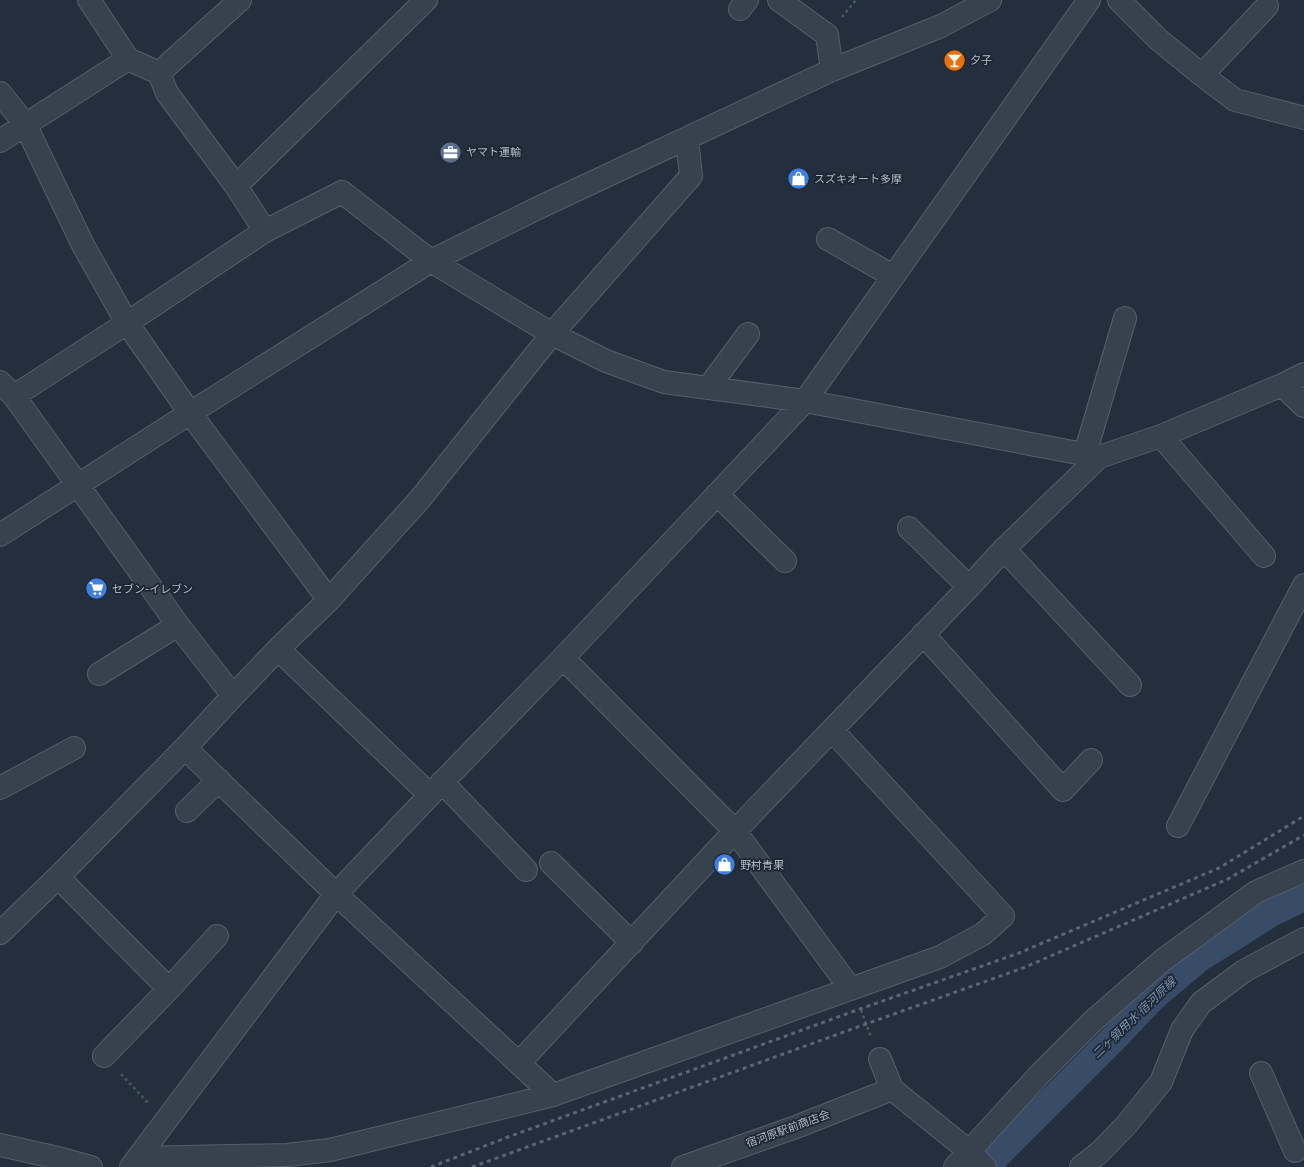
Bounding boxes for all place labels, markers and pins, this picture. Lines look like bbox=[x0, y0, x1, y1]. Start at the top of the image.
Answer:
bar icon: 夕子 bbox=[942, 47, 968, 73]
place label: 夕子 bbox=[970, 54, 992, 67]
office icon: ヤマト運輸 bbox=[438, 139, 464, 165]
place label: ヤマト運輸 bbox=[466, 146, 521, 159]
shop icon: スズキオート多摩 bbox=[785, 166, 811, 192]
place label: スズキオート多摩 bbox=[814, 173, 902, 186]
supermarket icon: セブン-イレブン bbox=[84, 576, 110, 602]
place label: セブン-イレブン bbox=[112, 583, 193, 596]
shop icon: 野村青果 bbox=[711, 852, 737, 878]
place label: 野村青果 bbox=[740, 859, 784, 872]

